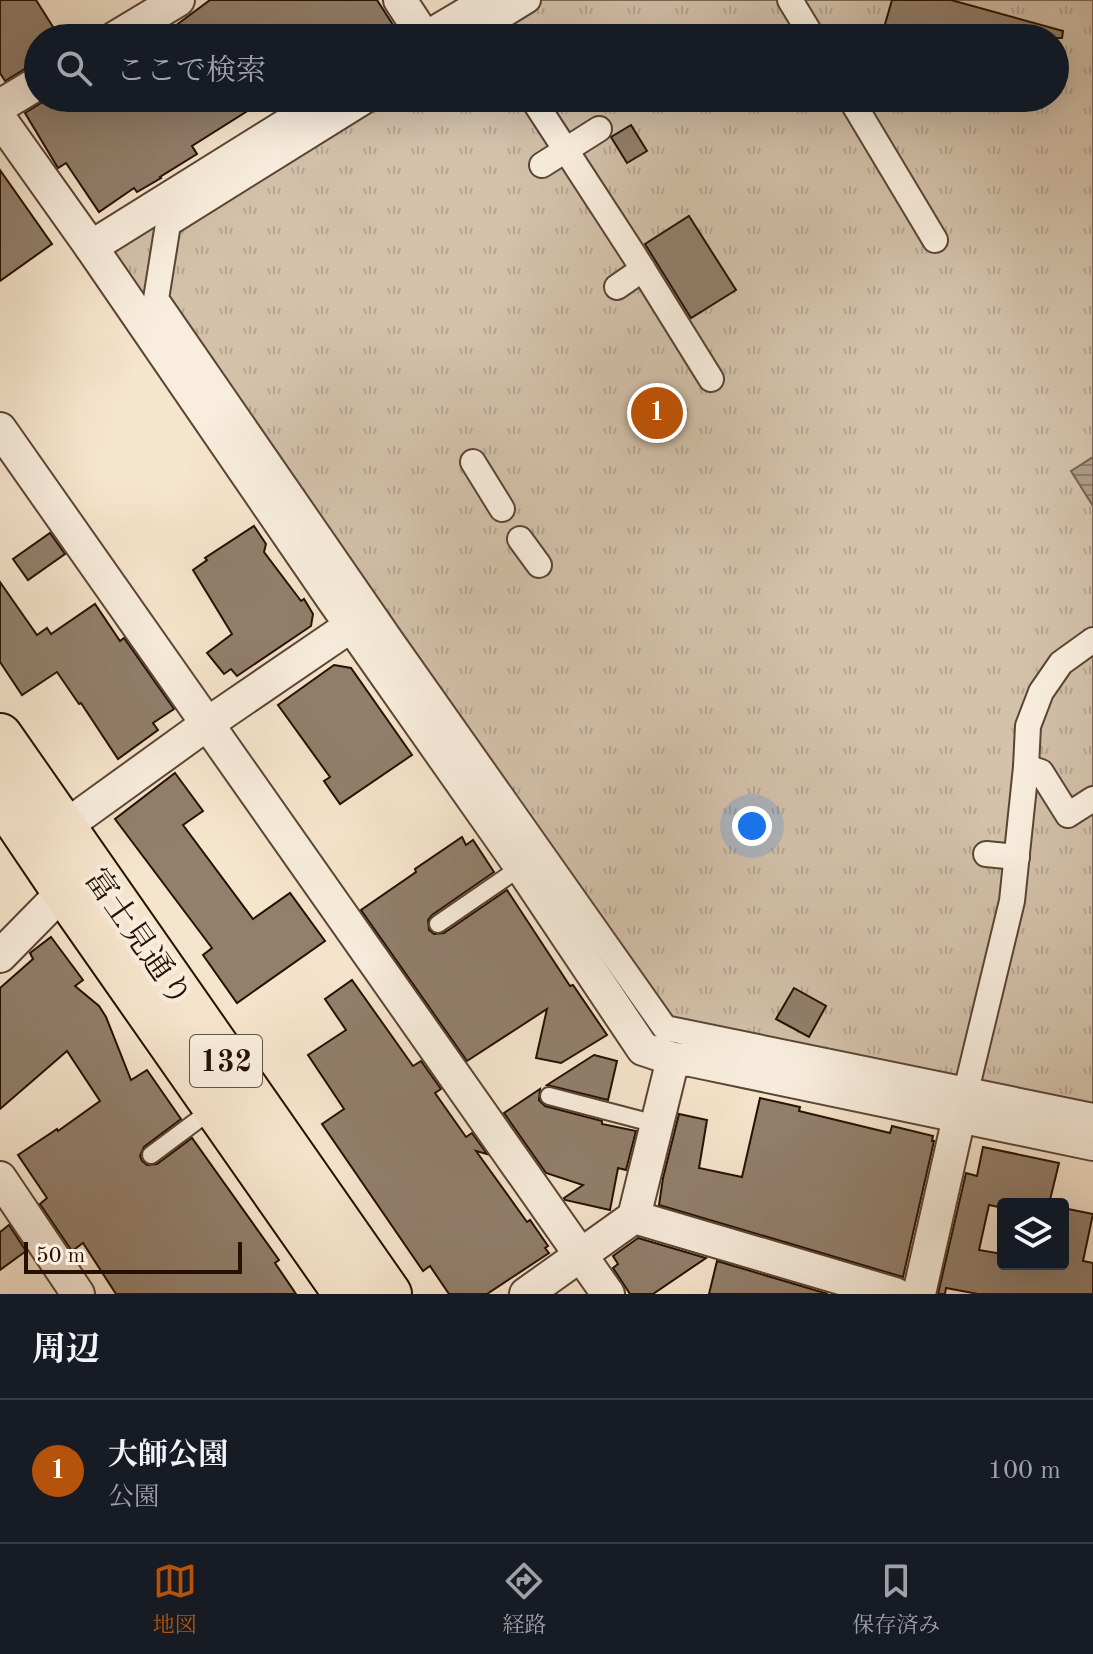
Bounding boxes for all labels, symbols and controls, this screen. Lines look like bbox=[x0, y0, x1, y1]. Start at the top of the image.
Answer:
search box bbox=[24, 24, 1069, 112]
icon: search bbox=[52, 46, 96, 90]
text: ここで検索 bbox=[116, 57, 266, 87]
pin: 1 bbox=[631, 383, 683, 443]
your location bbox=[732, 806, 772, 846]
street label: 富士見通り bbox=[78, 862, 198, 1013]
road number: 132 bbox=[190, 1035, 262, 1087]
map controls bbox=[997, 1198, 1069, 1270]
button: layers bbox=[997, 1198, 1069, 1270]
scale bar bbox=[24, 1238, 242, 1274]
text: 50 m bbox=[36, 1245, 85, 1267]
text: 周辺 bbox=[32, 1334, 100, 1368]
text: 大師公園 bbox=[108, 1441, 228, 1471]
text: 1 bbox=[50, 1458, 66, 1484]
text: 100 m bbox=[988, 1458, 1061, 1484]
text: 公園 bbox=[108, 1485, 160, 1511]
tab: 地図 bbox=[153, 1559, 197, 1640]
tab: 経路 bbox=[502, 1559, 546, 1640]
tab: 保存済み bbox=[852, 1559, 940, 1640]

